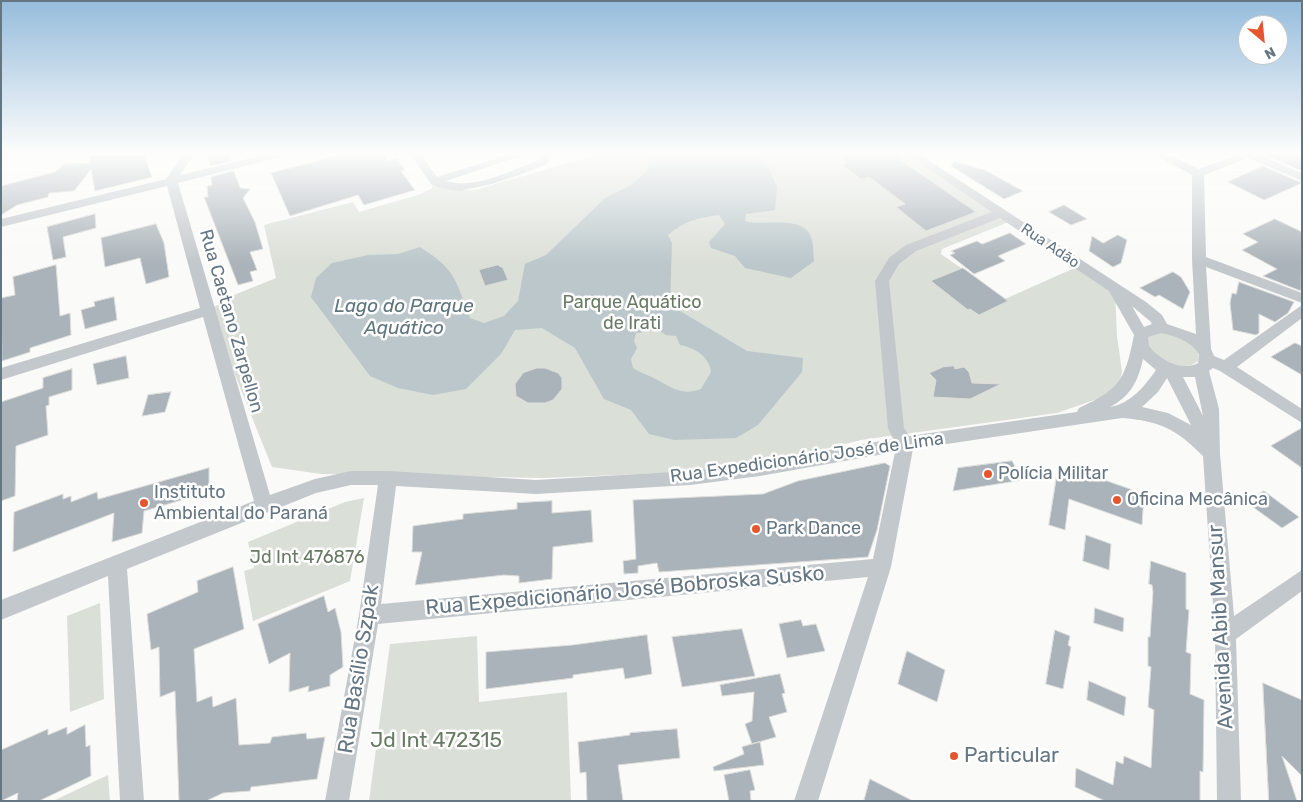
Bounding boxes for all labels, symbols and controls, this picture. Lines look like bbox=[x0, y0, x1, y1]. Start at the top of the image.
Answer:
north arrow bbox=[1238, 15, 1288, 65]
text: N bbox=[1261, 43, 1278, 63]
street label: Rua Adão bbox=[1017, 220, 1083, 272]
street label: Rua Caetano Zarpellon bbox=[194, 227, 268, 415]
park label: Parque Aquático de Irati bbox=[562, 292, 702, 334]
water label: Lago do Parque Aquático bbox=[334, 296, 474, 340]
street label: Rua Expedicionário José de Lima bbox=[669, 428, 945, 488]
place label: Polícia Militar bbox=[998, 463, 1108, 485]
marker: Polícia Militar bbox=[982, 468, 994, 480]
place label: Instituto Ambiental do Paraná bbox=[154, 482, 328, 524]
place label: Oficina Mecânica bbox=[1127, 489, 1268, 511]
marker: Oficina Mecânica bbox=[1111, 494, 1123, 506]
marker: Instituto Ambiental do Paraná bbox=[138, 497, 150, 509]
place label: Park Dance bbox=[766, 518, 861, 540]
marker: Park Dance bbox=[750, 523, 762, 535]
street label: Avenida Abib Mansur bbox=[1203, 524, 1239, 730]
park label: Jd Int 476876 bbox=[249, 547, 365, 569]
street label: Rua Expedicionário José Bobroska Susko bbox=[424, 561, 826, 621]
street label: Rua Basílio Szpak bbox=[333, 583, 385, 755]
park label: Jd Int 472315 bbox=[370, 728, 502, 754]
place label: Particular bbox=[964, 743, 1059, 769]
marker: Particular bbox=[948, 750, 960, 762]

